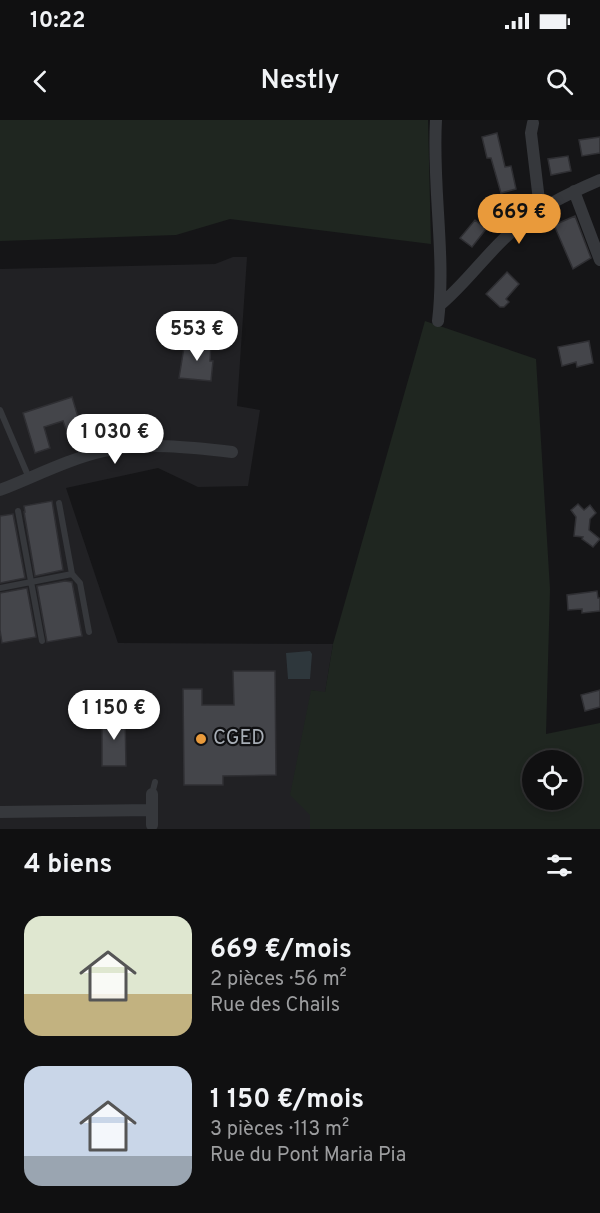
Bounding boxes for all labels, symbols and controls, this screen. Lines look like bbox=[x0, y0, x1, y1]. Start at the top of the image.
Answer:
text: 10:22 bbox=[30, 8, 86, 35]
text: Nestly bbox=[260, 64, 340, 98]
icon: back bbox=[24, 65, 57, 98]
icon: search bbox=[543, 65, 576, 98]
pin: 669 € bbox=[477, 194, 561, 245]
text: 669 € bbox=[492, 200, 546, 226]
pin: 553 € bbox=[155, 311, 239, 362]
text: 553 € bbox=[170, 317, 224, 343]
pin: 1 030 € bbox=[60, 414, 170, 465]
text: 1 030 € bbox=[81, 420, 149, 446]
pin: 1 150 € bbox=[59, 690, 169, 741]
text: 1 150 € bbox=[82, 696, 146, 722]
place label: CGED bbox=[213, 726, 265, 752]
marker: CGED bbox=[194, 732, 208, 746]
map controls bbox=[522, 750, 582, 810]
button: locate bbox=[522, 750, 582, 810]
text: 4 biens bbox=[24, 849, 112, 882]
icon: filters bbox=[543, 849, 576, 882]
text: 669 €/mois bbox=[210, 934, 352, 967]
icon: home bbox=[72, 940, 144, 1012]
text: 2 pièces · 56 m² bbox=[210, 967, 347, 993]
text: Rue des Chails bbox=[210, 993, 340, 1019]
text: 1 150 €/mois bbox=[210, 1084, 364, 1117]
icon: home bbox=[72, 1090, 144, 1162]
text: 3 pièces · 113 m² bbox=[210, 1117, 349, 1143]
text: Rue du Pont Maria Pia bbox=[210, 1143, 406, 1169]

